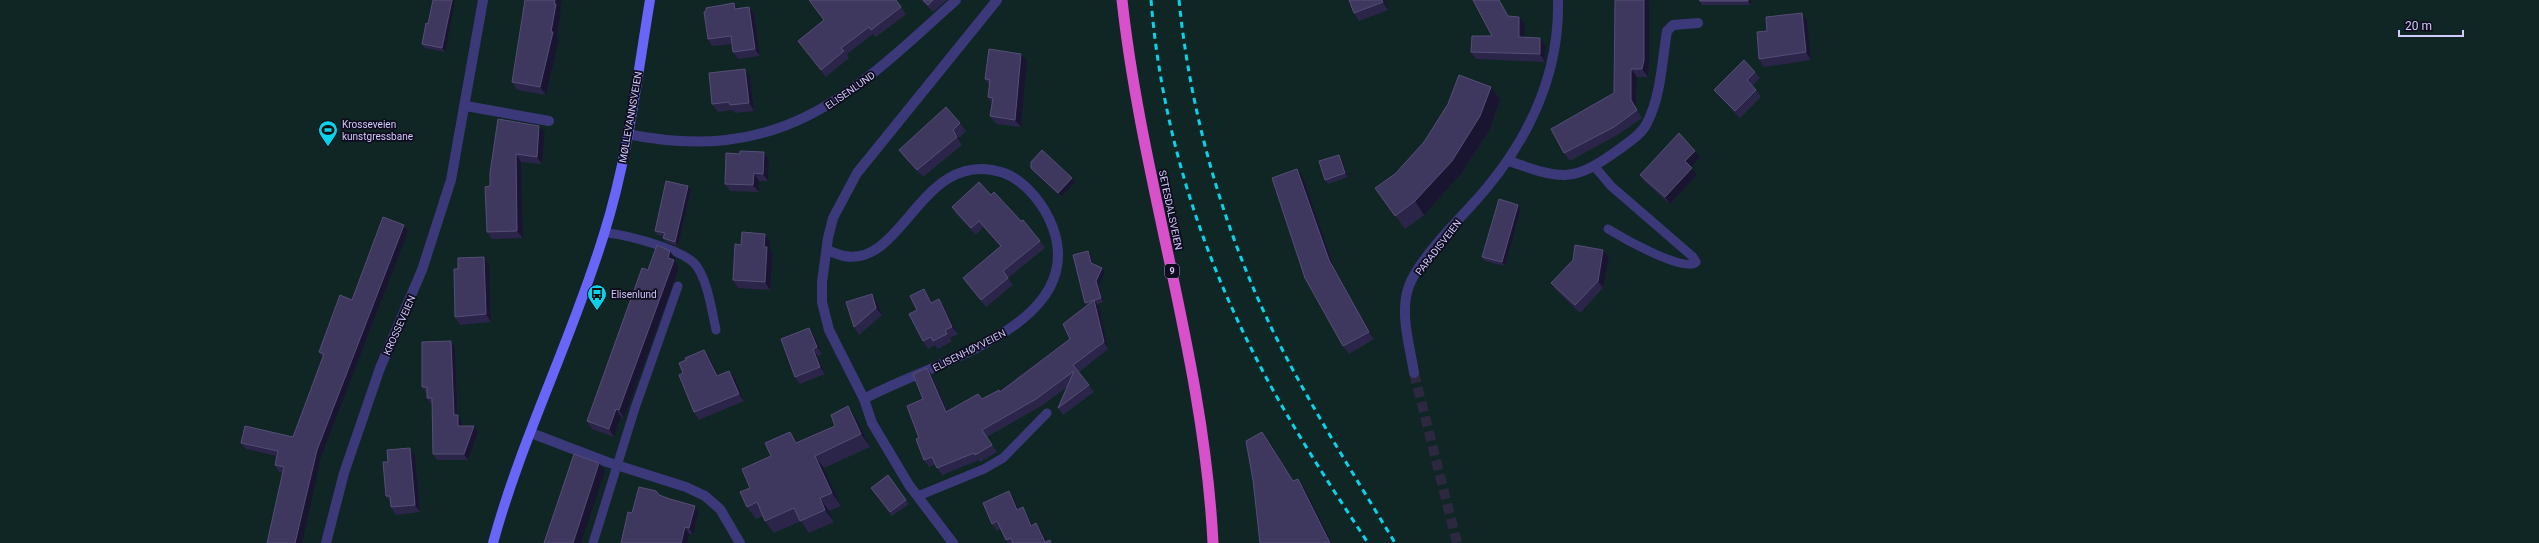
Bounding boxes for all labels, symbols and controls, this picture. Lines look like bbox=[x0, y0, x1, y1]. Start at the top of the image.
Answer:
scale bar bbox=[2399, 12, 2463, 38]
text: 20 m bbox=[2405, 19, 2432, 33]
street label: ELISENLUND bbox=[823, 69, 877, 112]
street label: MØLLEVANNSVEIEN bbox=[617, 71, 644, 164]
sports icon: Krosseveien kunstgressbane bbox=[317, 119, 339, 147]
place label: Krosseveien kunstgressbane bbox=[342, 119, 413, 142]
street label: SETESDALSVEIEN bbox=[1157, 169, 1184, 251]
street label: PARADISVEIEN bbox=[1413, 217, 1464, 277]
road number: 9 bbox=[1165, 264, 1179, 278]
bus stop icon: Elisenlund bbox=[586, 283, 608, 311]
place label: Elisenlund bbox=[611, 289, 657, 300]
street label: KROSSEVEIEN bbox=[381, 294, 418, 357]
street label: ELISENHØYVEIEN bbox=[931, 327, 1007, 374]

